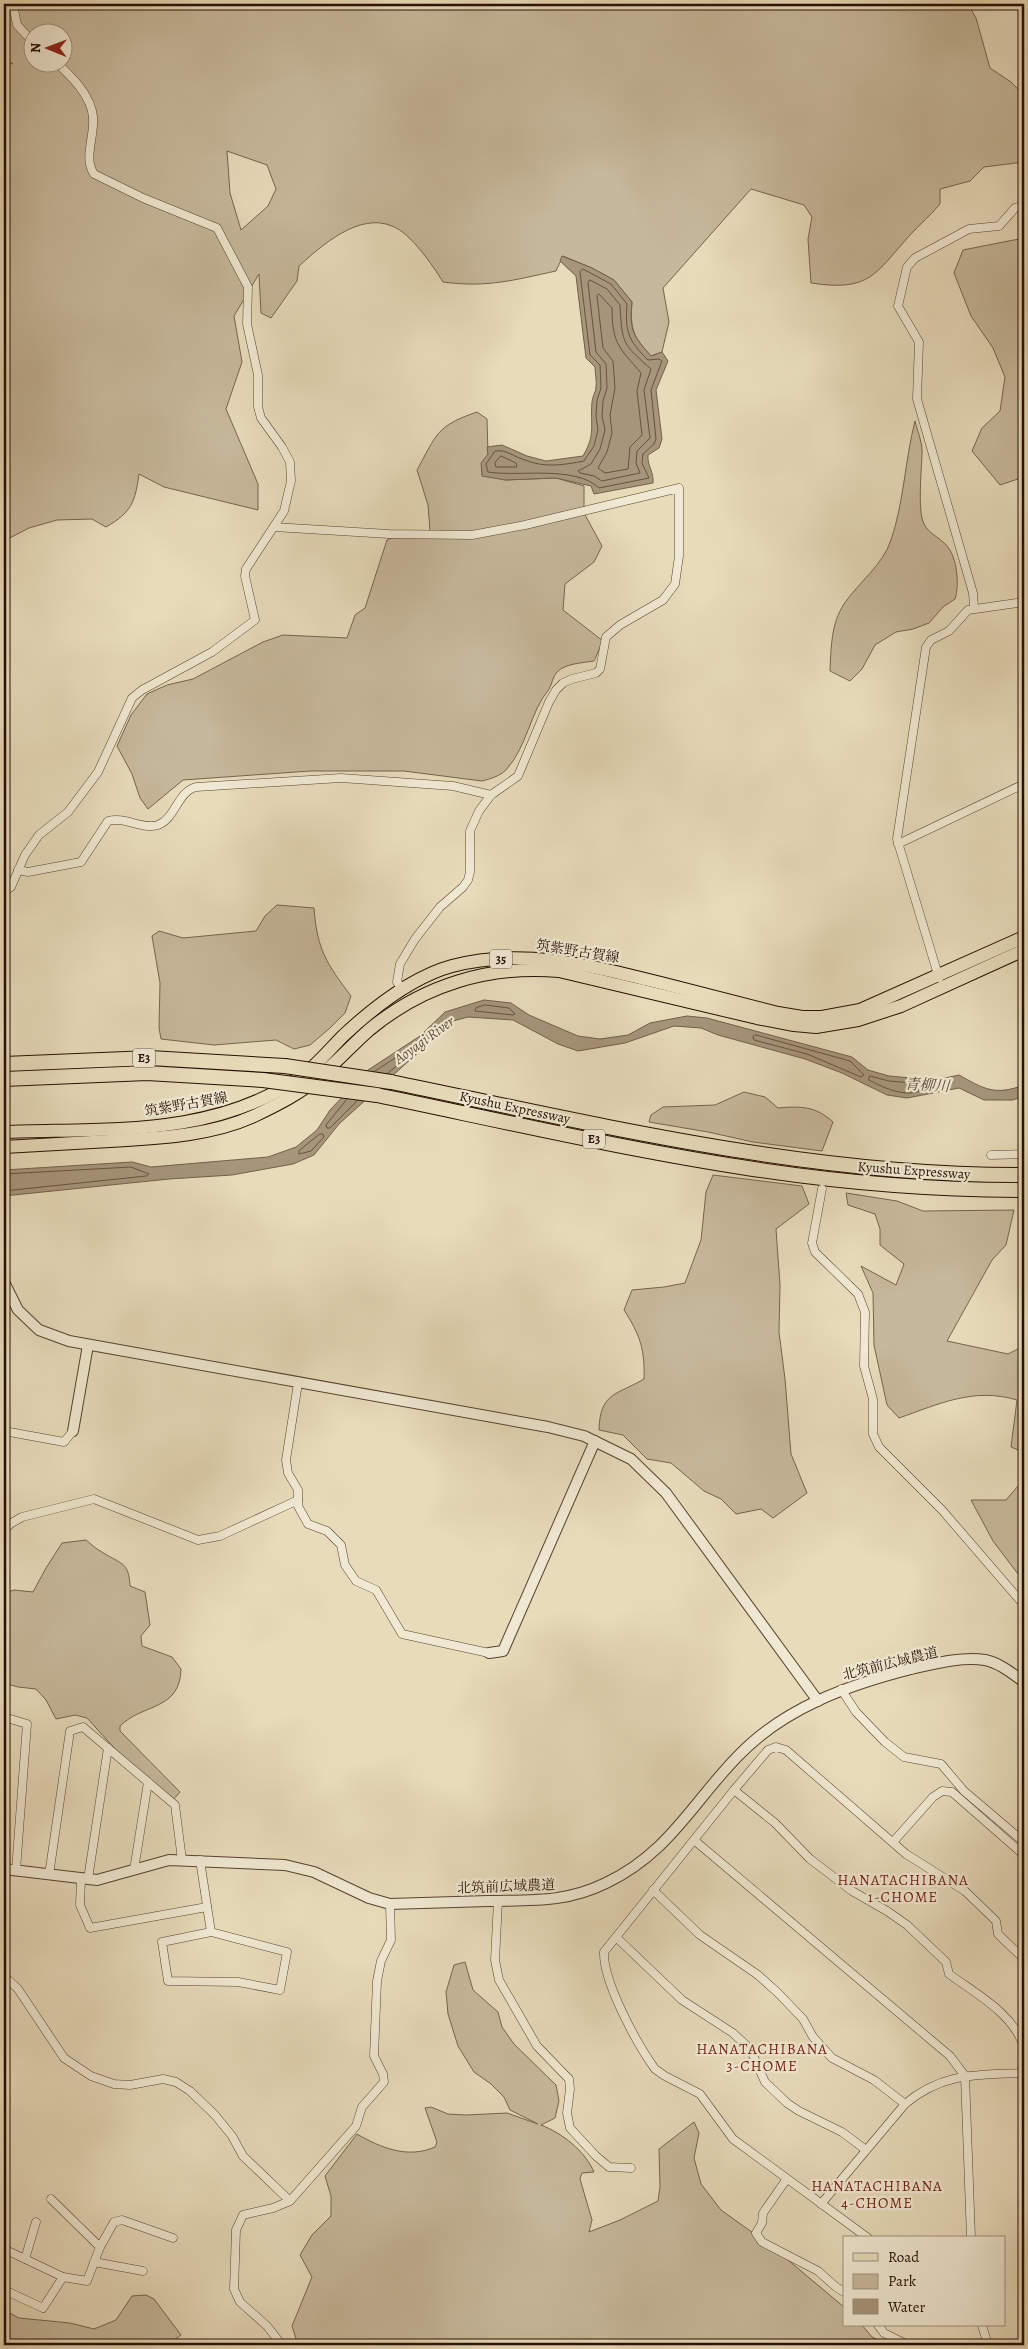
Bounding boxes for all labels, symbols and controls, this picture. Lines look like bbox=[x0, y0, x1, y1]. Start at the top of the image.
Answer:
north arrow bbox=[22, 22, 72, 72]
text: N bbox=[26, 43, 45, 53]
street label: 筑紫野古賀線 bbox=[535, 936, 621, 967]
road number: 35 bbox=[490, 950, 512, 969]
water label: Aoyagi River bbox=[389, 1011, 459, 1069]
road number: E3 bbox=[133, 1048, 155, 1068]
water label: 青柳川 bbox=[904, 1074, 952, 1096]
street label: Kyushu Expressway bbox=[458, 1086, 573, 1129]
street label: 筑紫野古賀線 bbox=[143, 1088, 229, 1121]
road number: E3 bbox=[583, 1130, 605, 1148]
street label: Kyushu Expressway bbox=[857, 1157, 972, 1184]
street label: 北筑前広域農道 bbox=[840, 1642, 940, 1685]
district label: HANATACHIBANA 1-CHOME bbox=[837, 1870, 969, 1907]
street label: 北筑前広域農道 bbox=[457, 1875, 555, 1898]
district label: HANATACHIBANA 3-CHOME bbox=[696, 2039, 828, 2076]
district label: HANATACHIBANA 4-CHOME bbox=[811, 2176, 943, 2213]
legend bbox=[843, 2236, 1006, 2326]
text: Road bbox=[888, 2247, 920, 2267]
text: Park bbox=[888, 2271, 917, 2291]
text: Water bbox=[887, 2297, 925, 2317]

